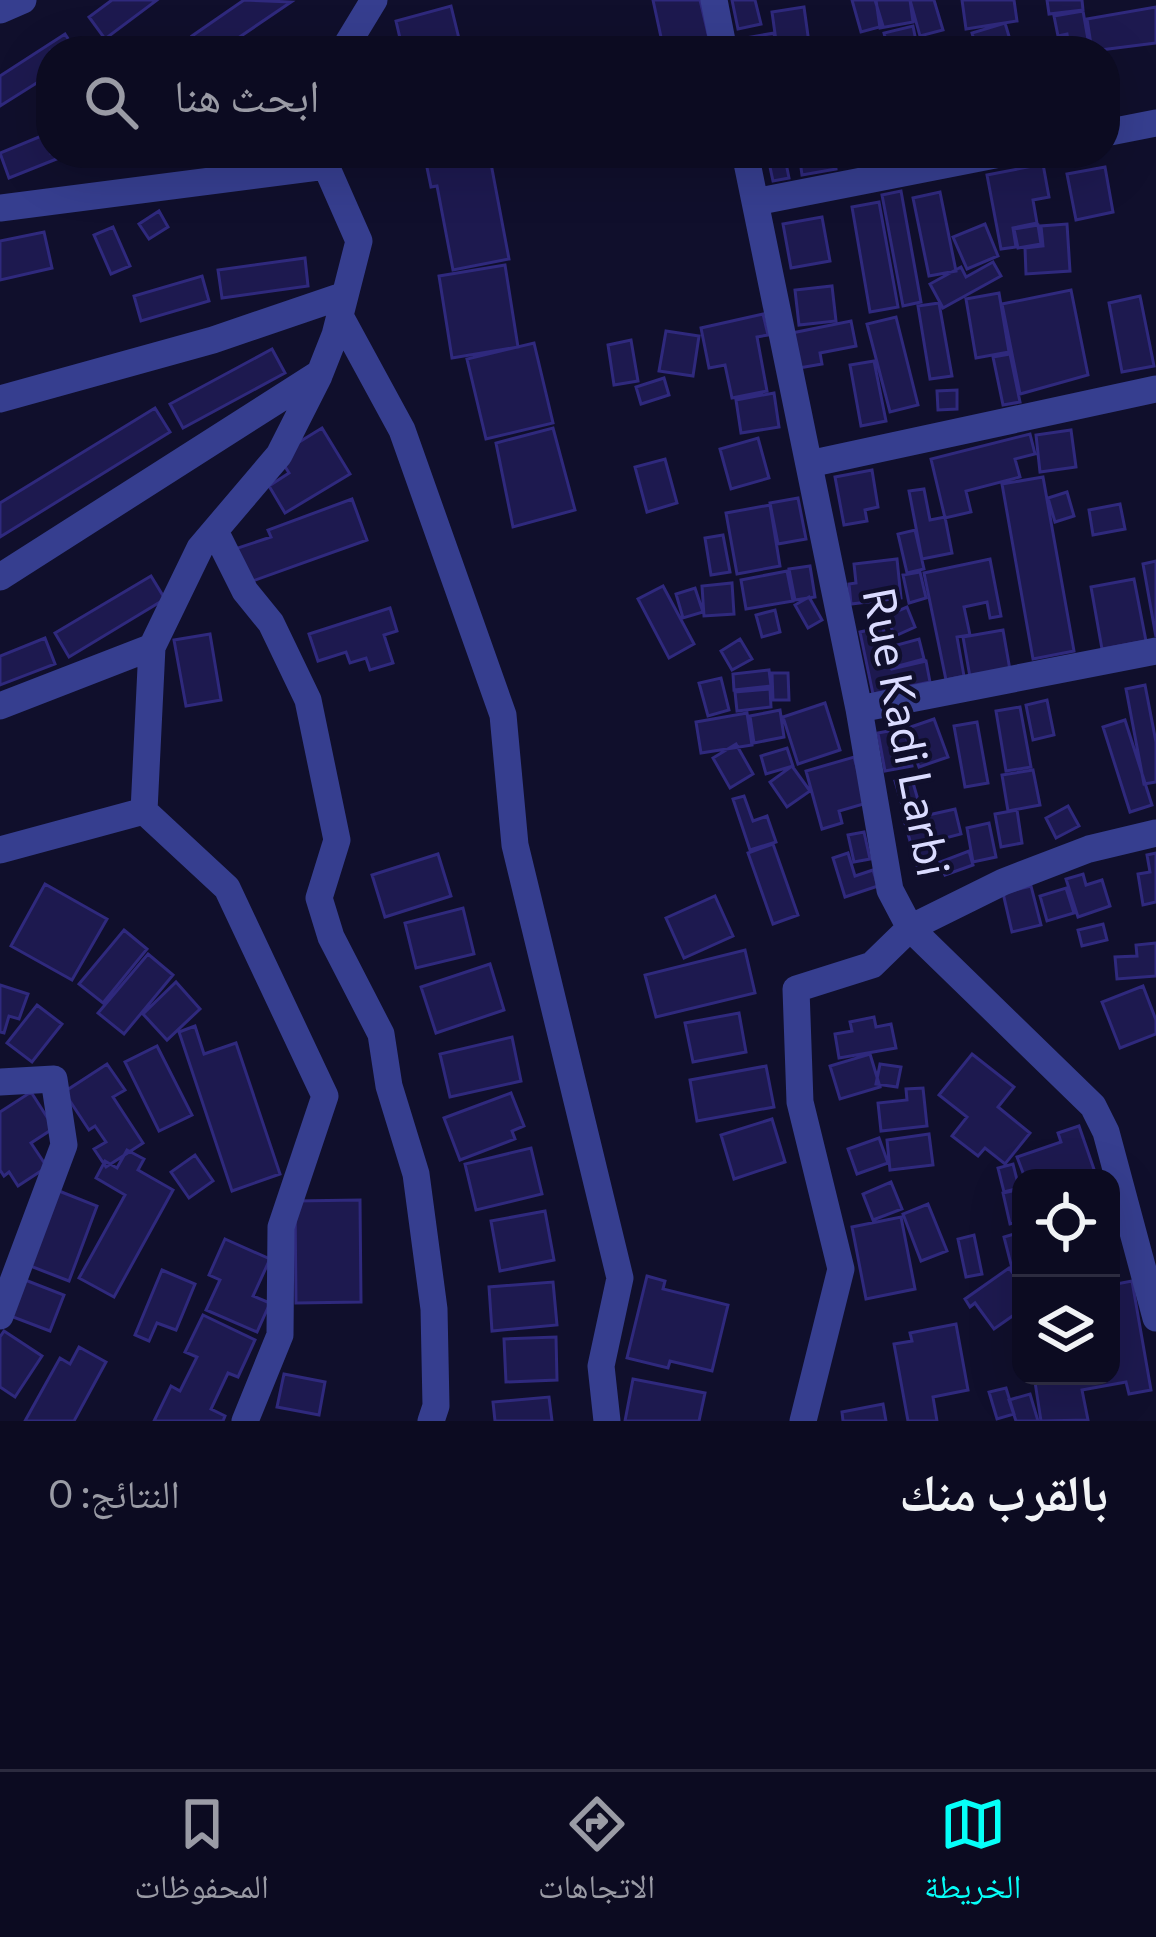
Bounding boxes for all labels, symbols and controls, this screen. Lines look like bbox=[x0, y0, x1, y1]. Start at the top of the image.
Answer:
search box bbox=[36, 36, 1120, 168]
text: ابحث هنا bbox=[174, 66, 320, 121]
icon: search bbox=[78, 69, 144, 135]
street label: Rue Kadi Larbi bbox=[854, 583, 963, 880]
map controls bbox=[1012, 1169, 1120, 1385]
button: locate bbox=[1012, 1169, 1120, 1277]
button: layers bbox=[1012, 1277, 1120, 1385]
text: بالقرب منك bbox=[899, 1459, 1108, 1522]
text: النتائج: 0 bbox=[48, 1468, 180, 1516]
tab: المحفوظات bbox=[135, 1791, 269, 1919]
tab: الاتجاهات bbox=[538, 1791, 655, 1919]
tab: الخريطة bbox=[924, 1791, 1021, 1919]

